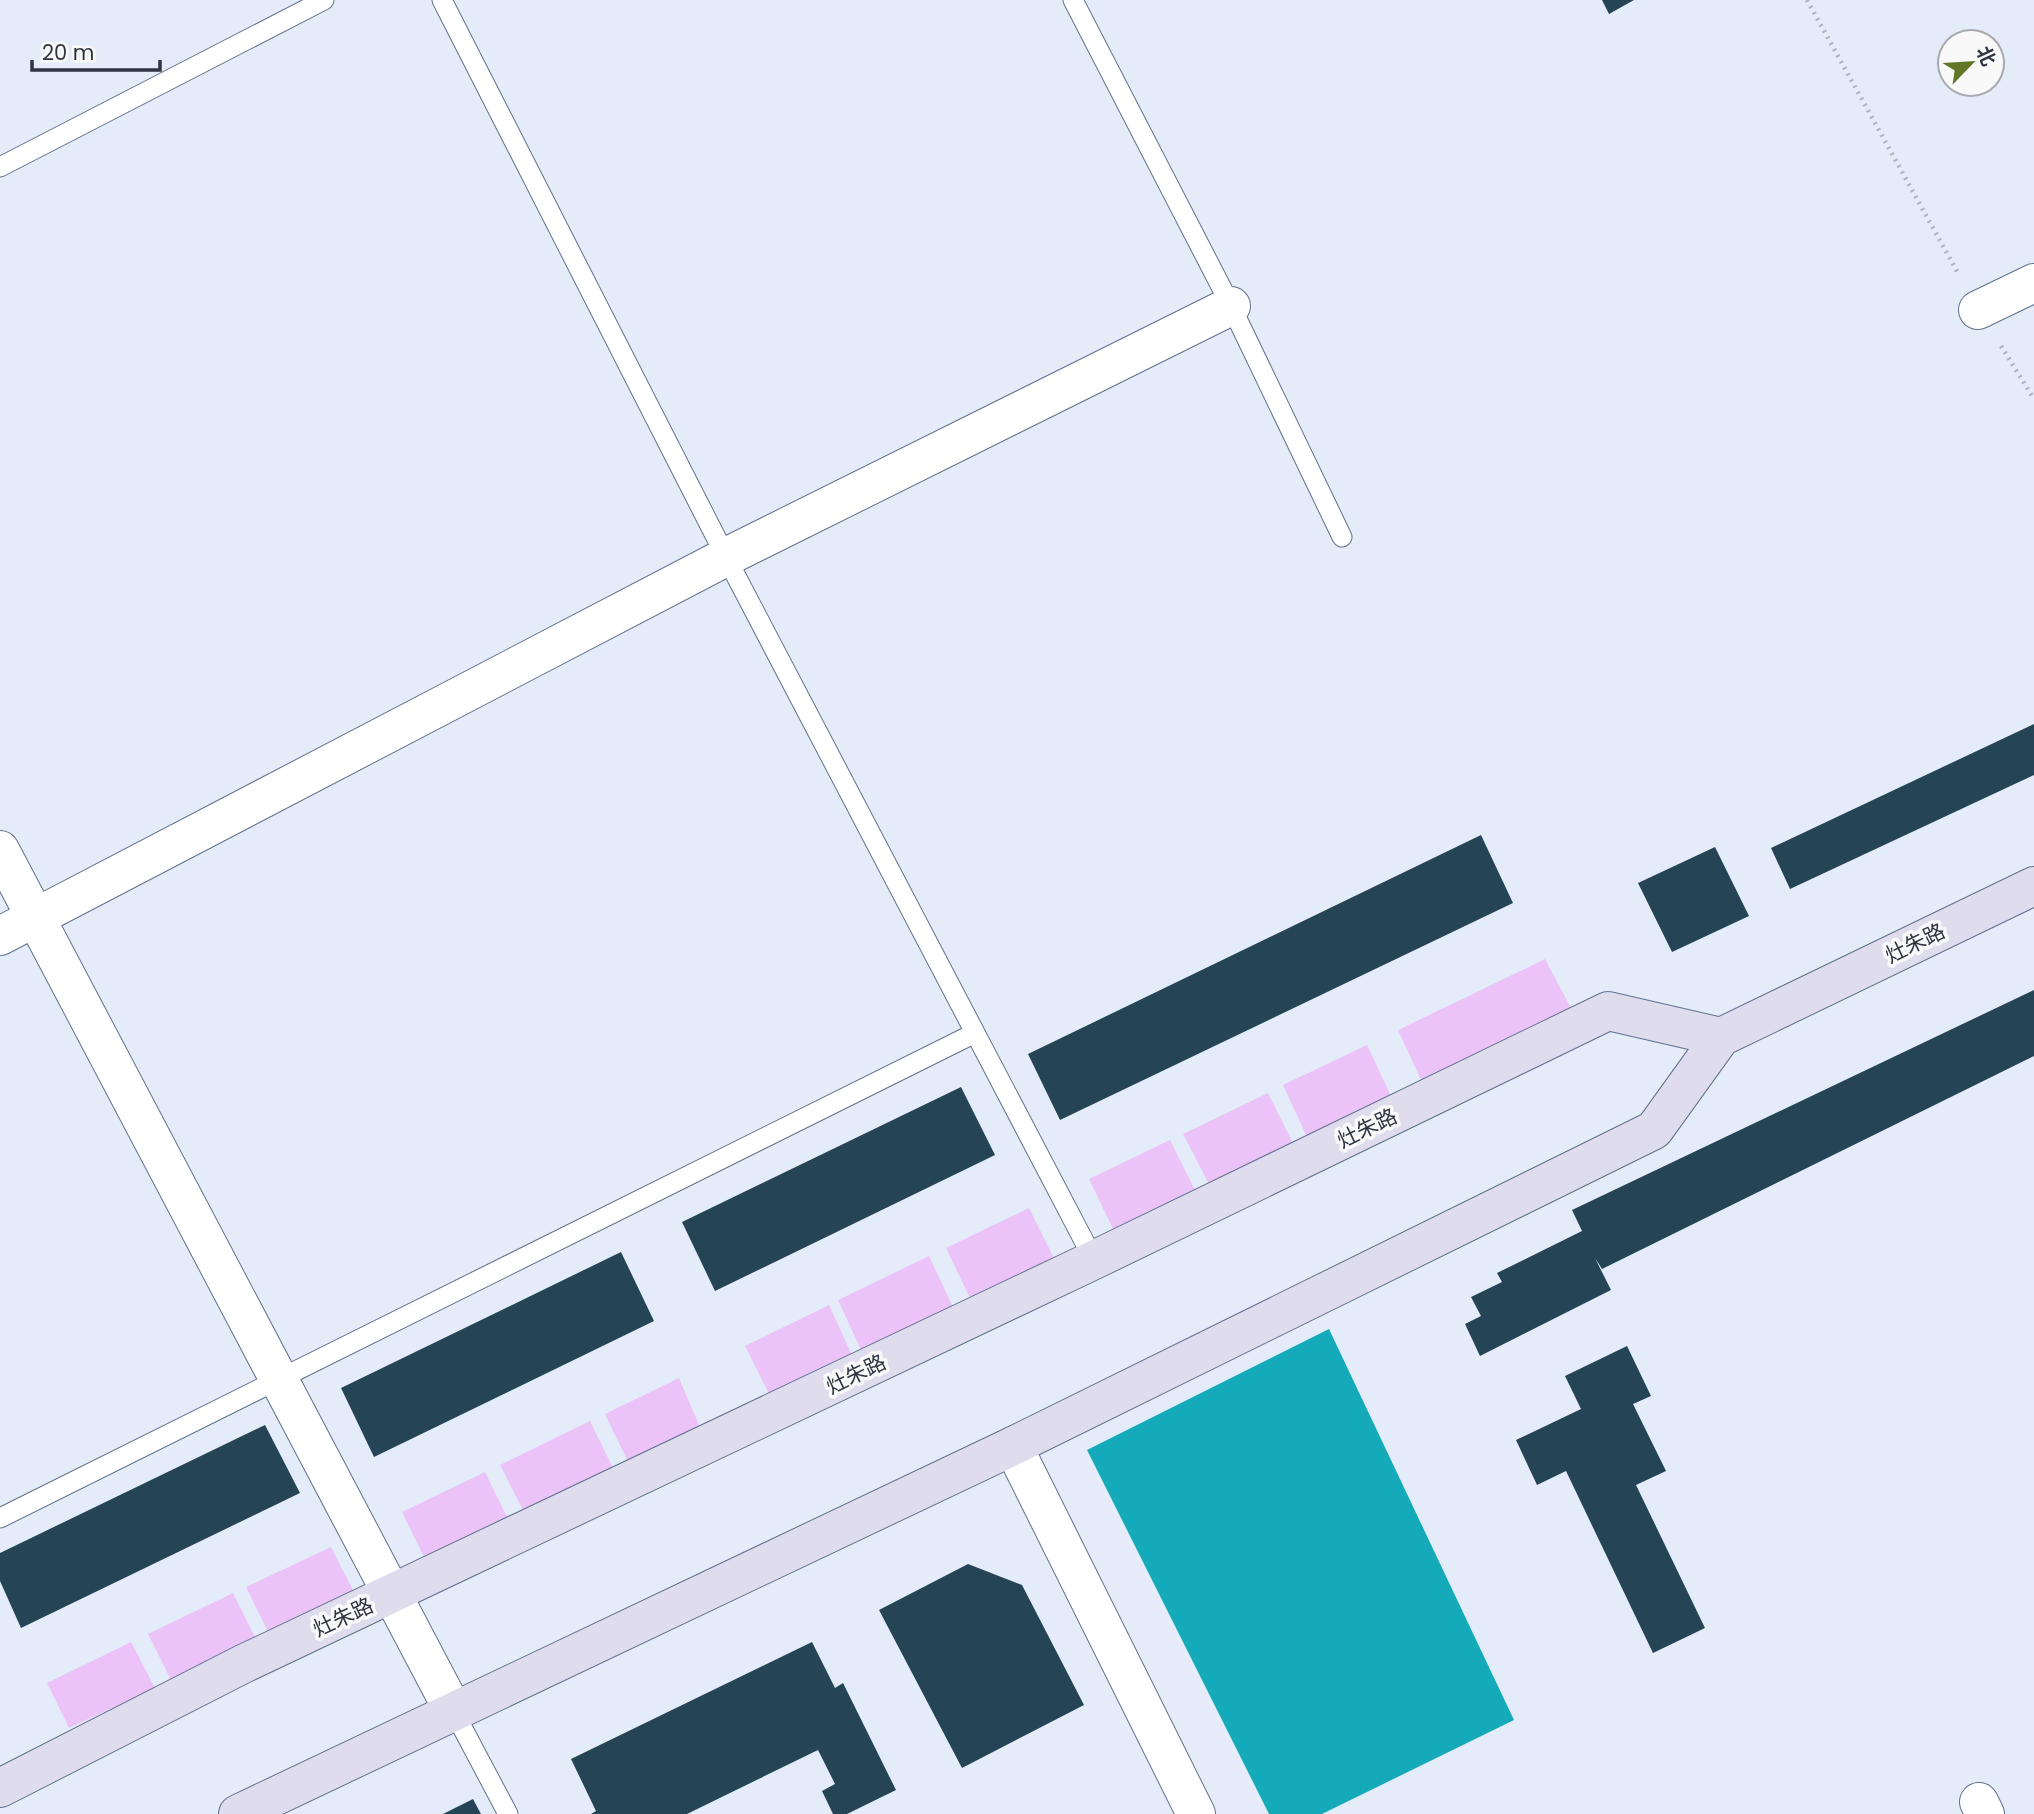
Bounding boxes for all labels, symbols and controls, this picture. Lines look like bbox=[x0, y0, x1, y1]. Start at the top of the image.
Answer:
scale bar bbox=[32, 28, 159, 72]
north arrow bbox=[1936, 28, 2006, 98]
text: 20 m bbox=[42, 38, 95, 67]
text: 北 bbox=[1970, 42, 2002, 70]
street label: 灶朱路 bbox=[1880, 916, 1950, 970]
street label: 灶朱路 bbox=[1332, 1101, 1402, 1155]
street label: 灶朱路 bbox=[821, 1347, 891, 1401]
street label: 灶朱路 bbox=[308, 1591, 378, 1643]

